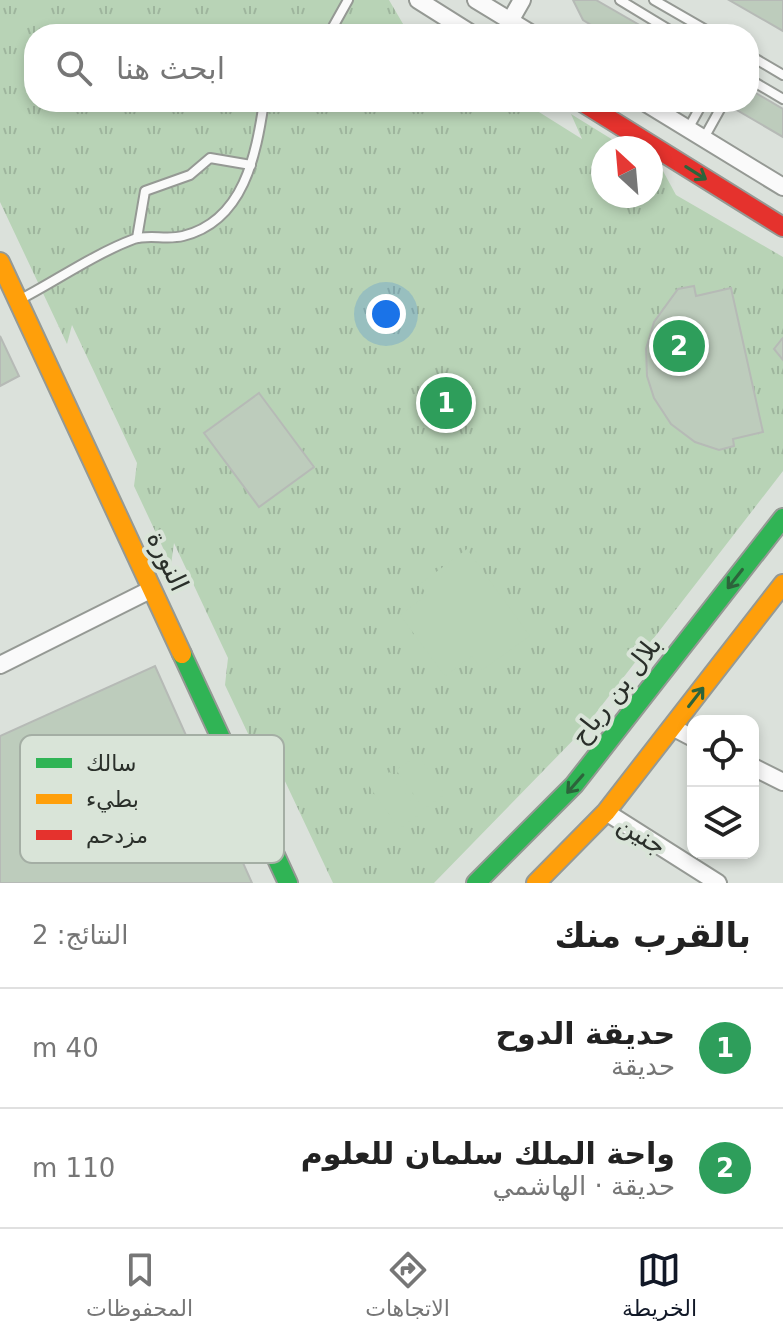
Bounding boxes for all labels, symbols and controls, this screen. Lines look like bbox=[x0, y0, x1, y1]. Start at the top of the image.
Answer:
search box bbox=[24, 24, 759, 112]
icon: search bbox=[52, 46, 96, 90]
text: ابحث هنا bbox=[116, 51, 225, 86]
north arrow bbox=[591, 136, 663, 208]
one-way arrow bbox=[684, 164, 706, 181]
your location bbox=[366, 294, 406, 334]
pin: 2 bbox=[653, 316, 705, 376]
pin: 1 bbox=[420, 373, 472, 433]
street label: النورة bbox=[140, 526, 195, 596]
one-way arrow bbox=[727, 568, 744, 590]
street label: بلال بن رباح bbox=[564, 630, 669, 751]
one-way arrow bbox=[688, 687, 705, 708]
map controls bbox=[687, 715, 759, 859]
button: locate bbox=[687, 715, 759, 787]
legend bbox=[20, 735, 284, 863]
text: سالك bbox=[86, 751, 136, 776]
one-way arrow bbox=[566, 773, 584, 793]
text: بطيء bbox=[86, 787, 139, 813]
button: layers bbox=[687, 787, 759, 859]
street label: جنين bbox=[612, 809, 672, 862]
text: مزدحم bbox=[86, 823, 148, 849]
text: بالقرب منك bbox=[554, 915, 751, 955]
text: النتائج: 2 bbox=[32, 920, 128, 950]
text: حديقة الدوح bbox=[495, 1016, 675, 1051]
text: 40 m bbox=[32, 1033, 99, 1063]
text: 1 bbox=[716, 1033, 734, 1063]
text: حديقة bbox=[611, 1051, 675, 1081]
text: واحة الملك سلمان للعلوم bbox=[301, 1136, 675, 1171]
text: 110 m bbox=[32, 1153, 115, 1183]
text: 2 bbox=[716, 1153, 734, 1183]
text: حديقة · الهاشمي bbox=[493, 1171, 675, 1201]
tab: المحفوظات bbox=[86, 1248, 193, 1321]
tab: الاتجاهات bbox=[365, 1248, 450, 1321]
tab: الخريطة bbox=[622, 1248, 697, 1321]

